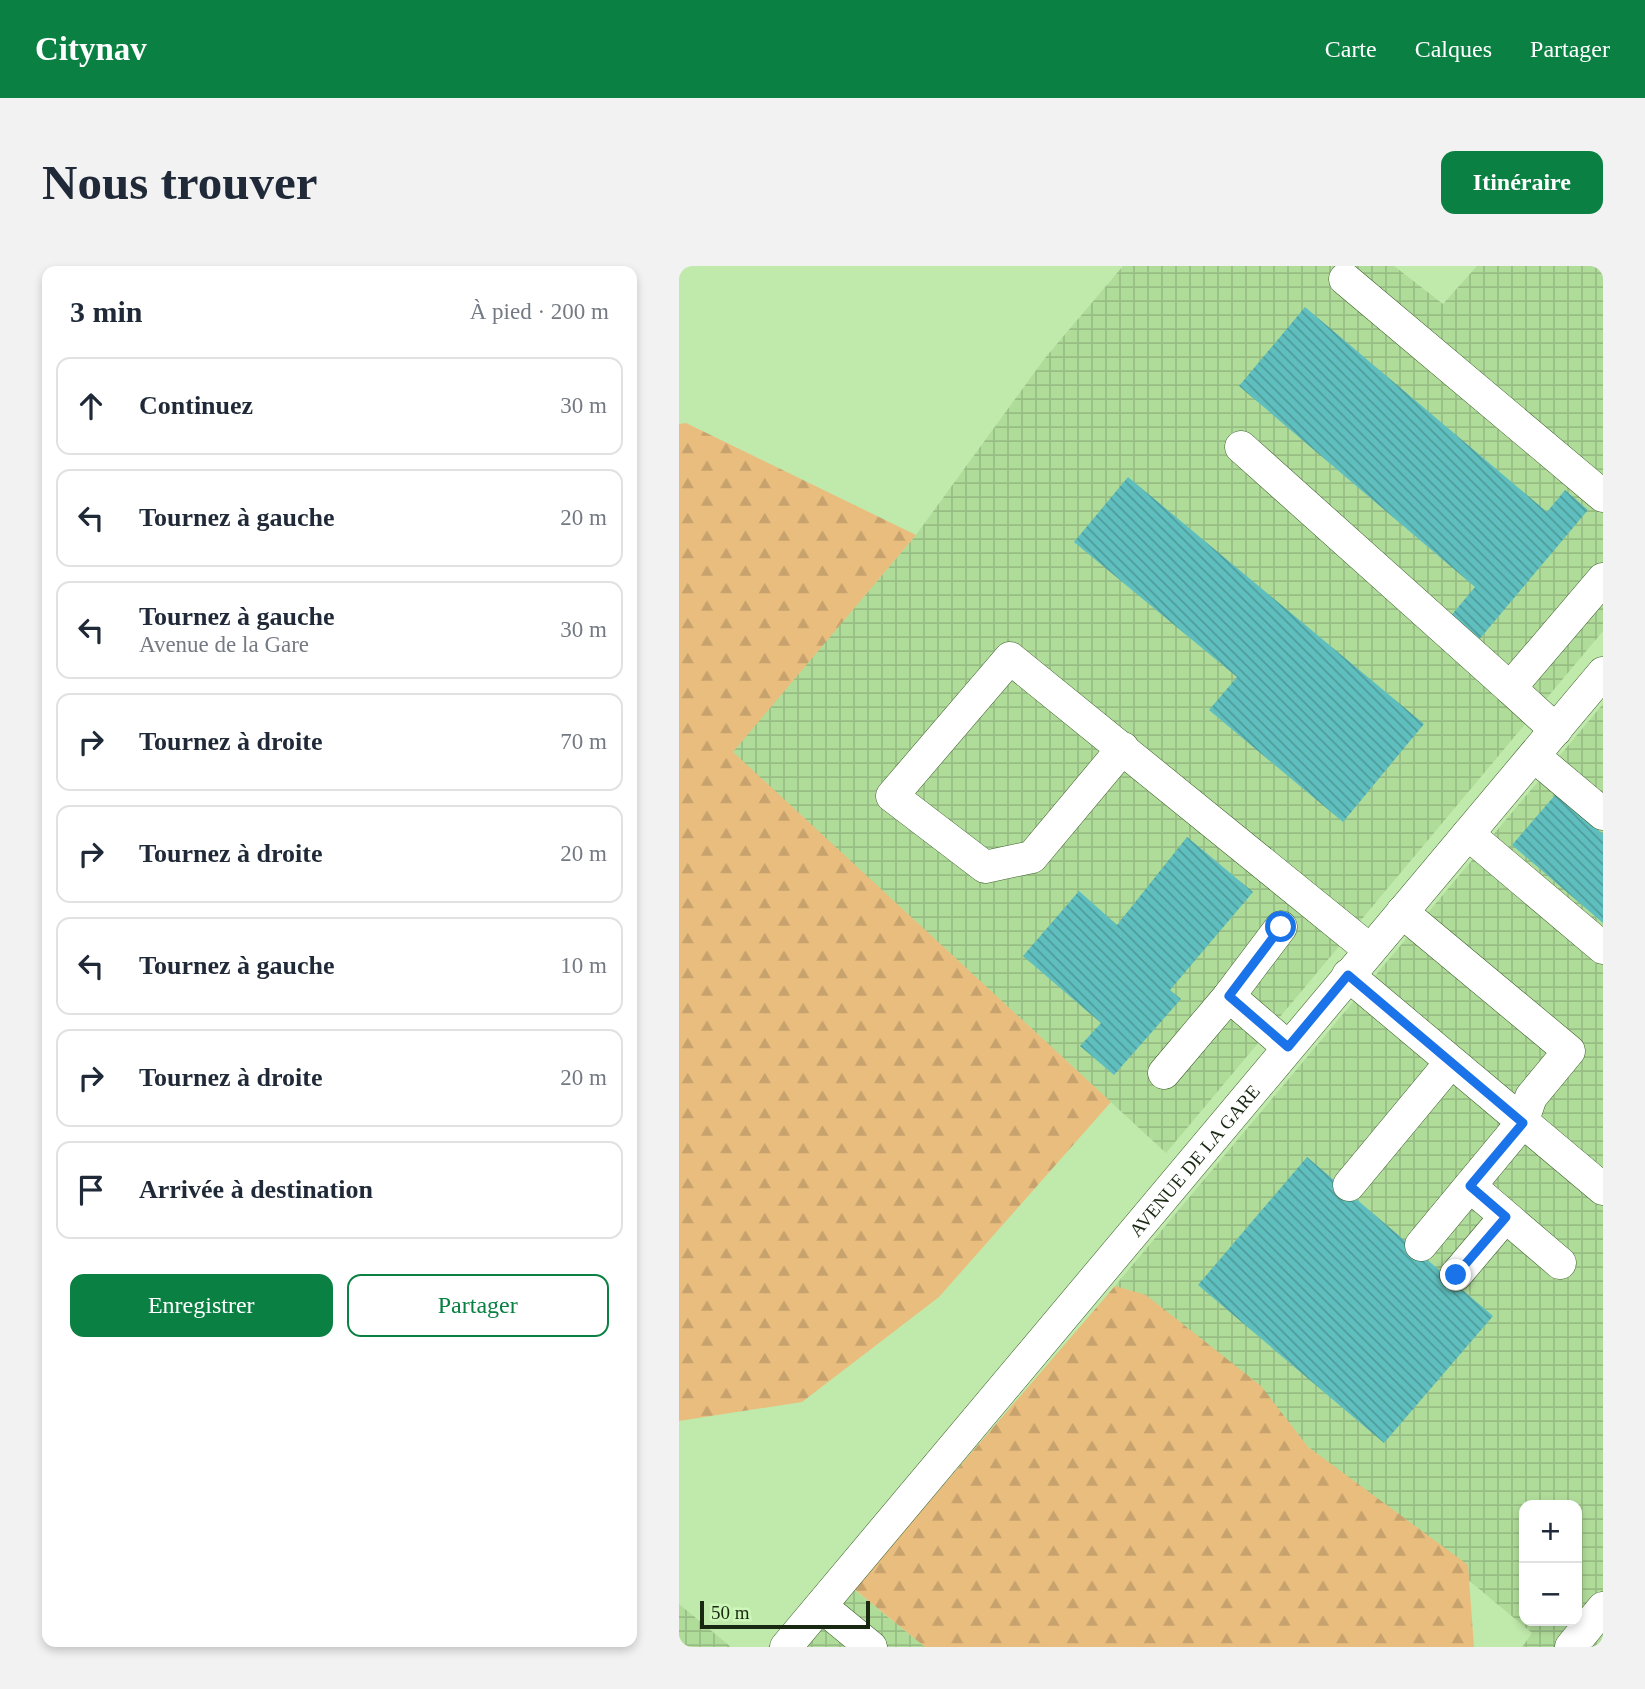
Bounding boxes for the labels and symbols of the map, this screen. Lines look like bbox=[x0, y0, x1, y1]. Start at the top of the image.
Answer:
route start bbox=[1265, 911, 1296, 942]
street label: AVENUE DE LA GARE bbox=[1125, 1081, 1264, 1241]
route end bbox=[1440, 1259, 1471, 1290]
scale bar bbox=[700, 1598, 870, 1630]

